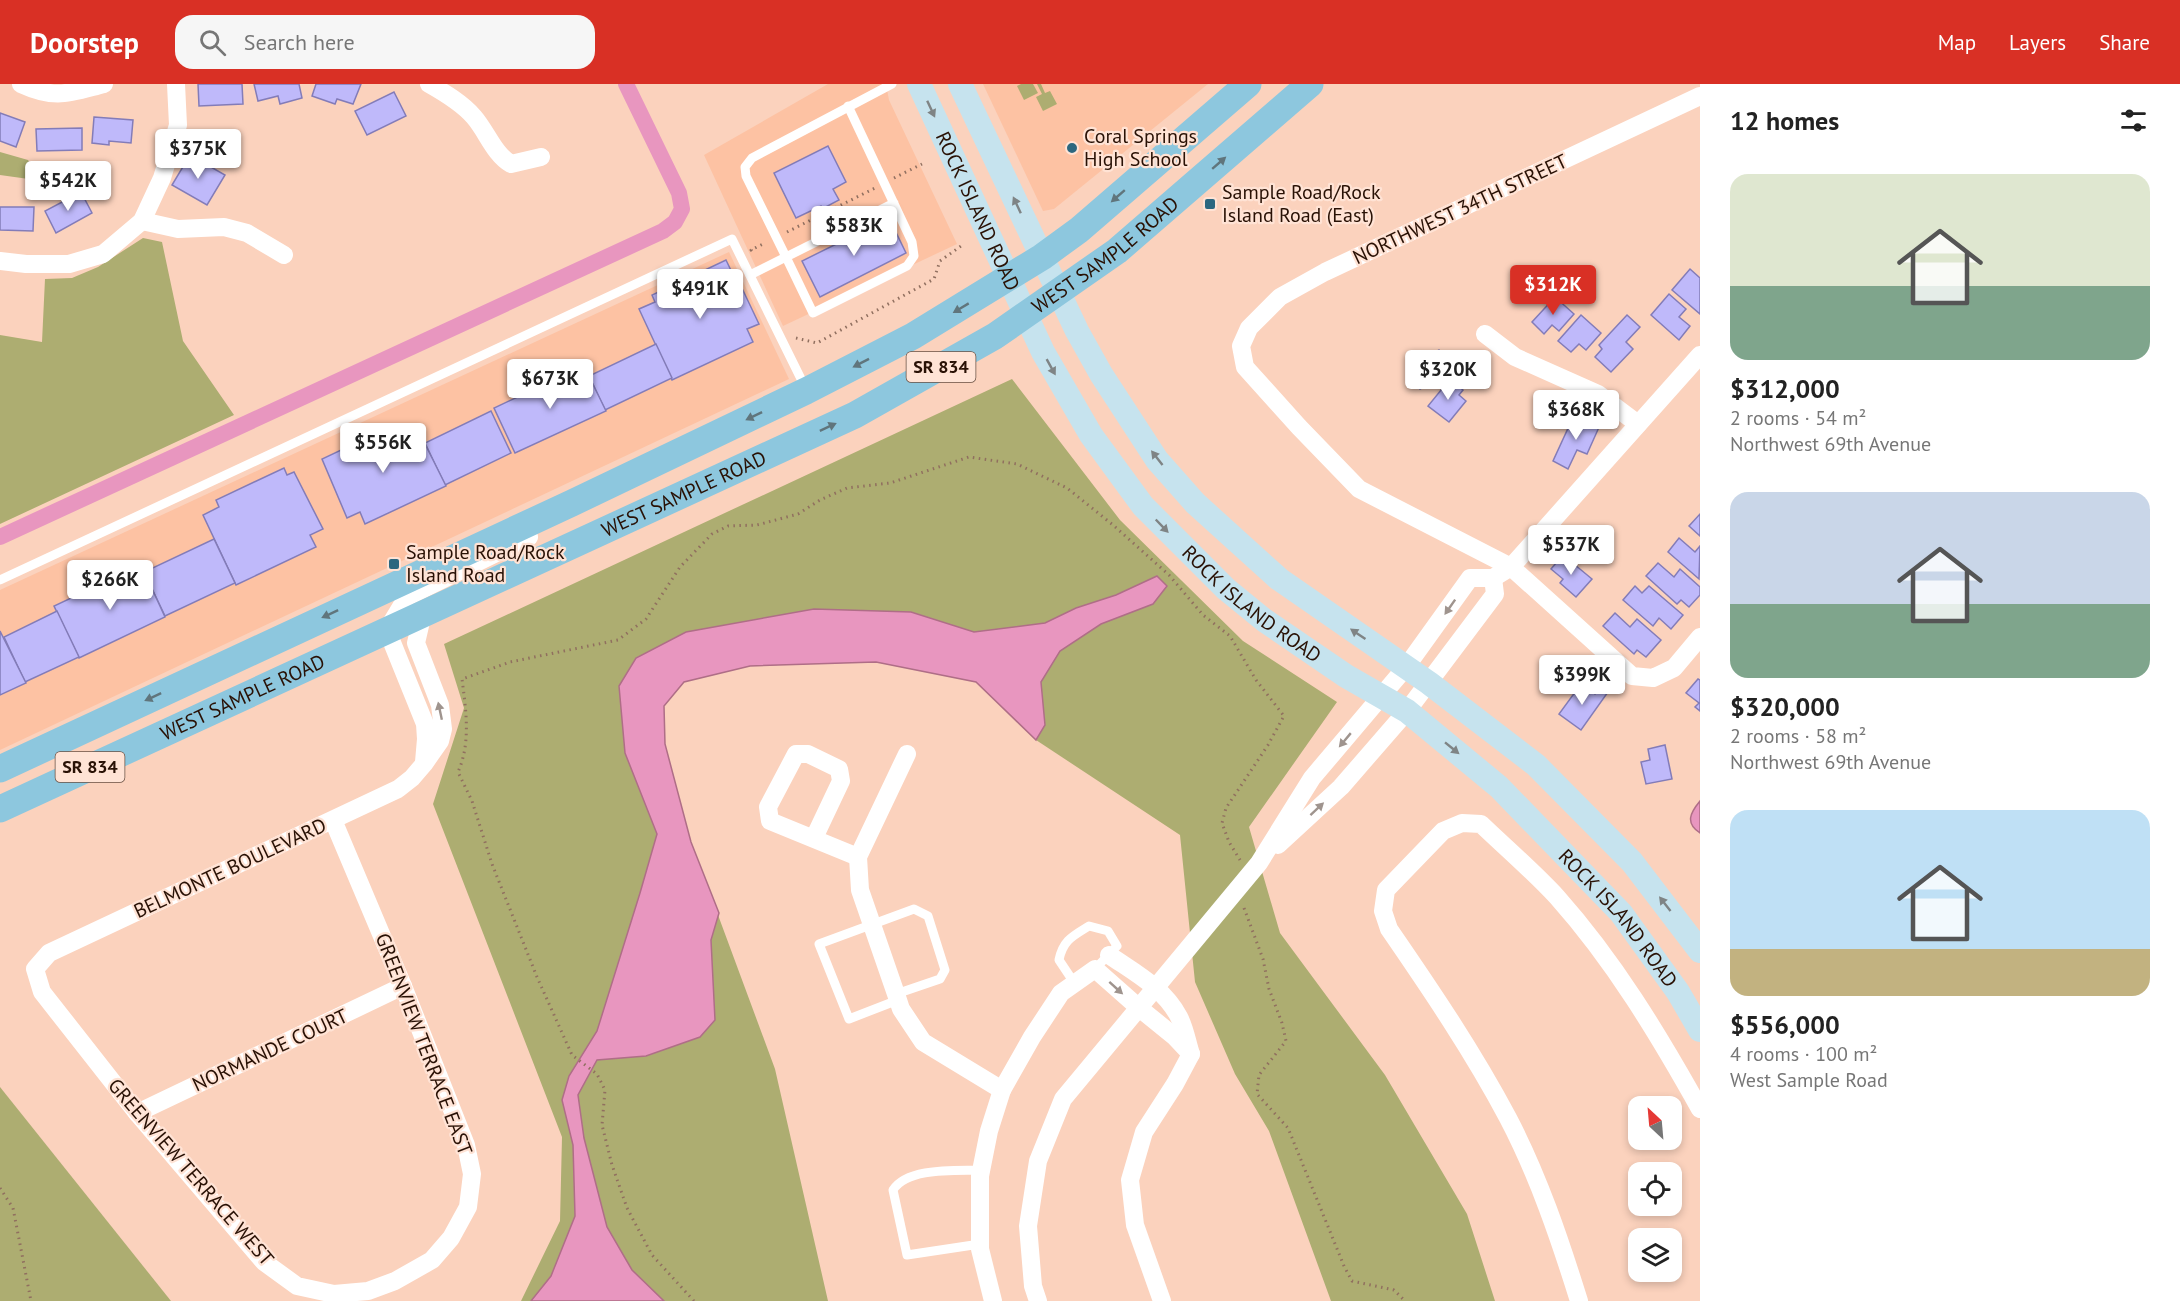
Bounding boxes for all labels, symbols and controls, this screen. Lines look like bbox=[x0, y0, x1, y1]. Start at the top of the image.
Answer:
search box bbox=[175, 15, 595, 69]
text: Doorstep bbox=[30, 24, 139, 61]
icon: search bbox=[196, 26, 229, 59]
text: Search here bbox=[244, 28, 355, 56]
text: Map bbox=[1938, 29, 1976, 56]
text: Layers bbox=[2009, 29, 2066, 56]
text: Share bbox=[2099, 29, 2150, 56]
one-way arrow bbox=[927, 101, 936, 118]
text: 12 homes bbox=[1730, 104, 1839, 137]
icon: filters bbox=[2117, 104, 2150, 137]
place label: Coral Springs High School bbox=[1084, 123, 1197, 172]
street label: ROCK ISLAND ROAD bbox=[930, 127, 1026, 295]
pin: $375K bbox=[156, 129, 240, 180]
text: $375K bbox=[169, 135, 227, 161]
marker: Coral Springs High School bbox=[1065, 141, 1079, 155]
street label: NORTHWEST 34TH STREET bbox=[1349, 148, 1571, 270]
one-way arrow bbox=[1211, 157, 1226, 170]
pin: $542K bbox=[26, 161, 110, 212]
text: $542K bbox=[39, 167, 97, 193]
place label: Sample Road/Rock Island Road (East) bbox=[1222, 179, 1381, 228]
one-way arrow bbox=[1111, 189, 1126, 202]
street label: WEST SAMPLE ROAD bbox=[1027, 191, 1184, 319]
one-way arrow bbox=[1012, 196, 1021, 213]
marker: Sample Road/Rock Island Road (East) bbox=[1203, 197, 1217, 211]
pin: $583K bbox=[812, 206, 896, 257]
text: $583K bbox=[825, 212, 883, 238]
icon: home bbox=[1886, 213, 1994, 321]
pin: $312K bbox=[1511, 265, 1595, 316]
pin: $491K bbox=[658, 269, 742, 320]
text: $312K bbox=[1524, 271, 1582, 297]
text: $491K bbox=[671, 275, 729, 301]
one-way arrow bbox=[953, 302, 969, 313]
pin: $320K bbox=[1406, 350, 1490, 401]
road number: SR 834 bbox=[906, 352, 976, 382]
text: $320K bbox=[1419, 356, 1477, 382]
one-way arrow bbox=[852, 358, 869, 368]
one-way arrow bbox=[1046, 358, 1056, 375]
pin: $673K bbox=[508, 359, 592, 410]
text: $673K bbox=[521, 365, 579, 391]
text: $312,000 bbox=[1730, 372, 1840, 405]
pin: $368K bbox=[1534, 390, 1618, 441]
text: $368K bbox=[1547, 396, 1605, 422]
text: 2 rooms · 54 m² bbox=[1730, 405, 1866, 431]
one-way arrow bbox=[745, 412, 762, 421]
pin: $556K bbox=[341, 423, 425, 474]
one-way arrow bbox=[820, 423, 837, 432]
text: $556K bbox=[354, 429, 412, 455]
text: Northwest 69th Avenue bbox=[1730, 431, 1931, 457]
street label: WEST SAMPLE ROAD bbox=[597, 445, 770, 543]
one-way arrow bbox=[1150, 450, 1163, 466]
one-way arrow bbox=[1155, 518, 1169, 532]
pin: $537K bbox=[1529, 525, 1613, 576]
text: $537K bbox=[1542, 531, 1600, 557]
icon: home bbox=[1886, 531, 1994, 639]
place label: Sample Road/Rock Island Road bbox=[406, 539, 565, 588]
street label: ROCK ISLAND ROAD bbox=[1177, 540, 1326, 668]
marker: Sample Road/Rock Island Road bbox=[387, 557, 401, 571]
pin: $266K bbox=[68, 560, 152, 611]
text: $266K bbox=[81, 566, 139, 592]
one-way arrow bbox=[1444, 599, 1456, 615]
one-way arrow bbox=[321, 610, 338, 619]
one-way arrow bbox=[1351, 628, 1367, 640]
street label: WEST SAMPLE ROAD bbox=[156, 648, 329, 746]
pin: $399K bbox=[1540, 655, 1624, 706]
text: $399K bbox=[1553, 661, 1611, 687]
text: $320,000 bbox=[1730, 690, 1840, 723]
one-way arrow bbox=[144, 692, 162, 702]
one-way arrow bbox=[435, 702, 444, 721]
text: 2 rooms · 58 m² bbox=[1730, 723, 1866, 749]
one-way arrow bbox=[1338, 732, 1351, 748]
one-way arrow bbox=[1444, 741, 1459, 754]
text: Northwest 69th Avenue bbox=[1730, 749, 1931, 775]
road number: SR 834 bbox=[56, 752, 124, 782]
one-way arrow bbox=[1310, 802, 1325, 816]
street label: BELMONTE BOULEVARD bbox=[130, 812, 330, 924]
street label: ROCK ISLAND ROAD bbox=[1553, 843, 1683, 992]
icon: home bbox=[1886, 849, 1994, 957]
one-way arrow bbox=[1658, 896, 1671, 912]
street label: GREENVIEW TERRACE EAST bbox=[370, 929, 478, 1159]
one-way arrow bbox=[1109, 981, 1124, 995]
street label: NORMANDE COURT bbox=[188, 1003, 352, 1097]
text: $556,000 bbox=[1730, 1008, 1840, 1041]
text: 4 rooms · 100 m² bbox=[1730, 1041, 1877, 1067]
text: West Sample Road bbox=[1730, 1067, 1888, 1093]
street label: GREENVIEW TERRACE WEST bbox=[102, 1073, 280, 1271]
north arrow bbox=[1628, 1096, 1682, 1150]
map controls bbox=[1628, 1096, 1682, 1282]
button: locate bbox=[1628, 1162, 1682, 1216]
button: layers bbox=[1628, 1228, 1682, 1282]

